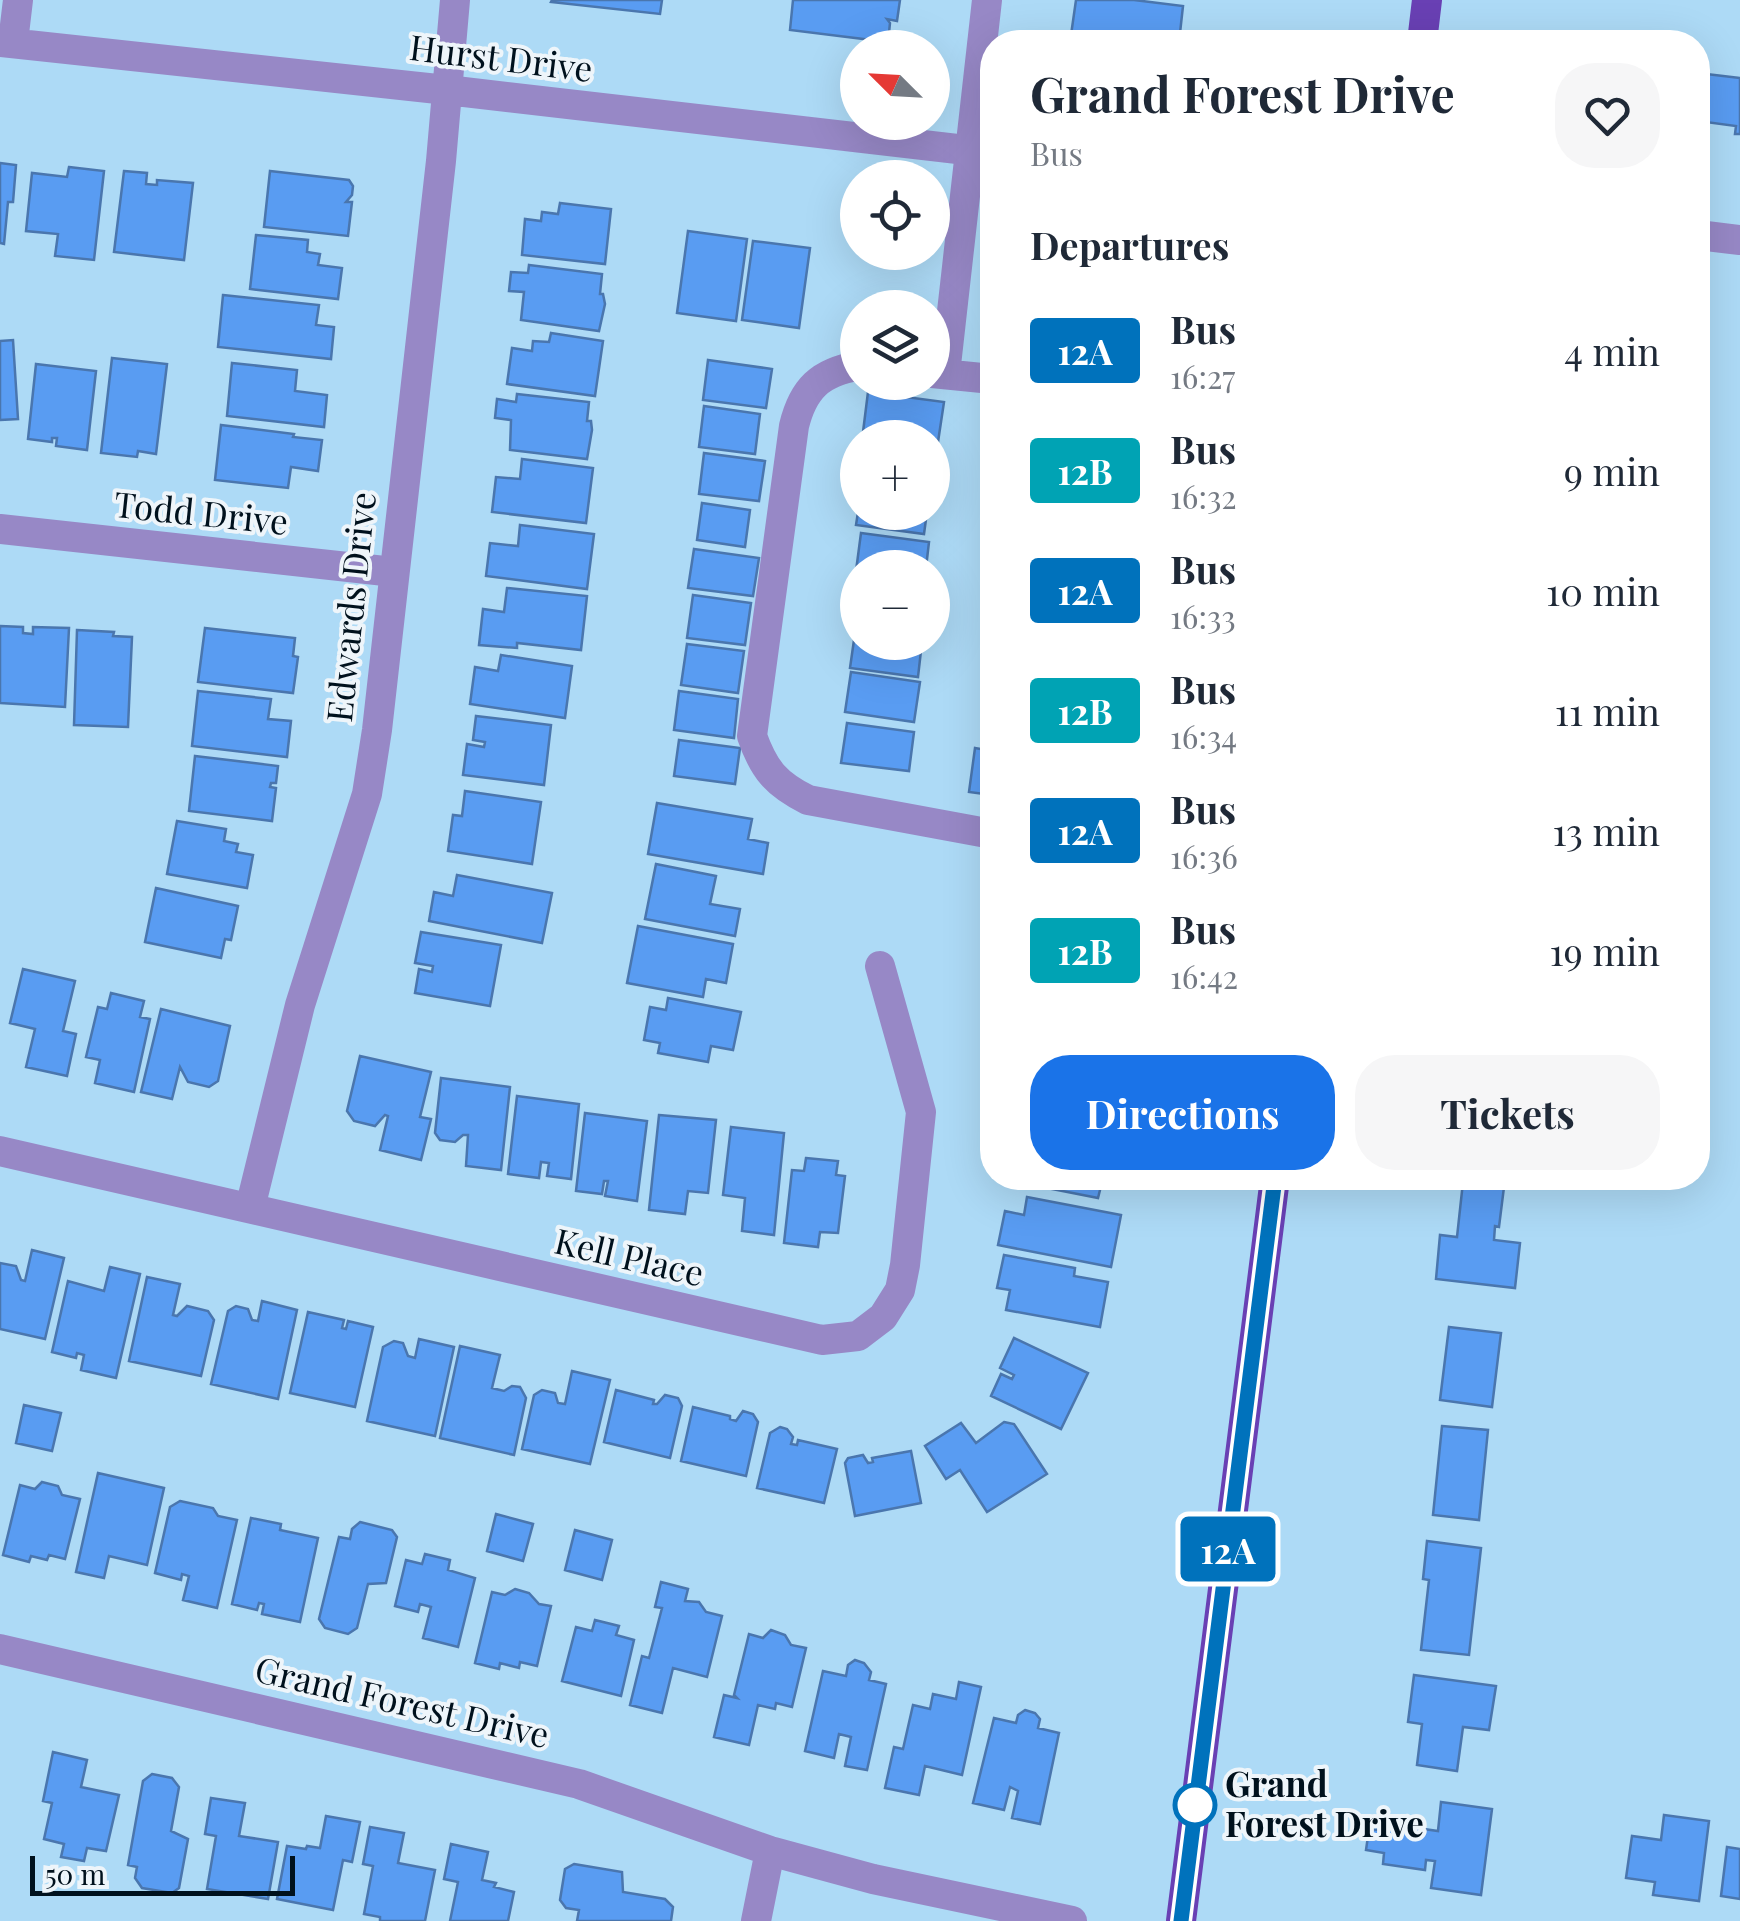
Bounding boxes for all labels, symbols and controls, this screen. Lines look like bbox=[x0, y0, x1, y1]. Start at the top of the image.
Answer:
street label: Hurst Drive bbox=[407, 22, 595, 91]
north arrow bbox=[840, 30, 950, 140]
map controls bbox=[840, 30, 950, 660]
text: Grand Forest Drive bbox=[1030, 61, 1455, 125]
button: heart bbox=[1555, 63, 1660, 168]
text: Bus bbox=[1030, 131, 1083, 174]
button: locate bbox=[840, 160, 950, 270]
text: Departures bbox=[1030, 219, 1229, 270]
button: layers bbox=[840, 290, 950, 400]
text: Bus bbox=[1170, 303, 1236, 354]
text: 4 min bbox=[1564, 325, 1660, 376]
text: 12A bbox=[1057, 327, 1113, 374]
text: 16:27 bbox=[1170, 354, 1235, 397]
button: + bbox=[840, 420, 950, 530]
text: Bus bbox=[1170, 423, 1236, 474]
text: 9 min bbox=[1564, 445, 1660, 496]
text: 12B bbox=[1057, 447, 1113, 494]
text: 16:32 bbox=[1170, 474, 1237, 517]
street label: Todd Drive bbox=[112, 479, 290, 544]
street label: Edwards Drive bbox=[314, 489, 385, 724]
text: Bus bbox=[1170, 543, 1236, 594]
button: − bbox=[840, 550, 950, 660]
text: 10 min bbox=[1546, 565, 1660, 616]
text: 12A bbox=[1057, 567, 1113, 614]
text: 16:33 bbox=[1170, 594, 1236, 637]
text: Bus bbox=[1170, 663, 1236, 714]
text: 11 min bbox=[1555, 685, 1660, 736]
text: 12B bbox=[1057, 687, 1113, 734]
text: 16:34 bbox=[1170, 714, 1237, 757]
text: Bus bbox=[1170, 783, 1236, 834]
text: 13 min bbox=[1552, 805, 1660, 856]
text: 12A bbox=[1057, 807, 1113, 854]
text: 16:36 bbox=[1170, 834, 1238, 877]
text: Bus bbox=[1170, 903, 1236, 954]
text: 19 min bbox=[1550, 925, 1660, 976]
text: 12B bbox=[1057, 927, 1113, 974]
text: 16:42 bbox=[1170, 954, 1238, 997]
button: Directions bbox=[1030, 1055, 1335, 1170]
button: Tickets bbox=[1355, 1055, 1660, 1170]
street label: Kell Place bbox=[550, 1216, 709, 1296]
line badge: 12A bbox=[1170, 1516, 1286, 1582]
text: 12A bbox=[1200, 1526, 1256, 1573]
street label: Grand Forest Drive bbox=[251, 1644, 554, 1757]
place label: Grand Forest Drive bbox=[1225, 1759, 1424, 1846]
marker: Grand Forest Drive bbox=[1174, 1784, 1216, 1826]
scale bar bbox=[30, 1851, 295, 1896]
text: 50 m bbox=[45, 1855, 105, 1892]

